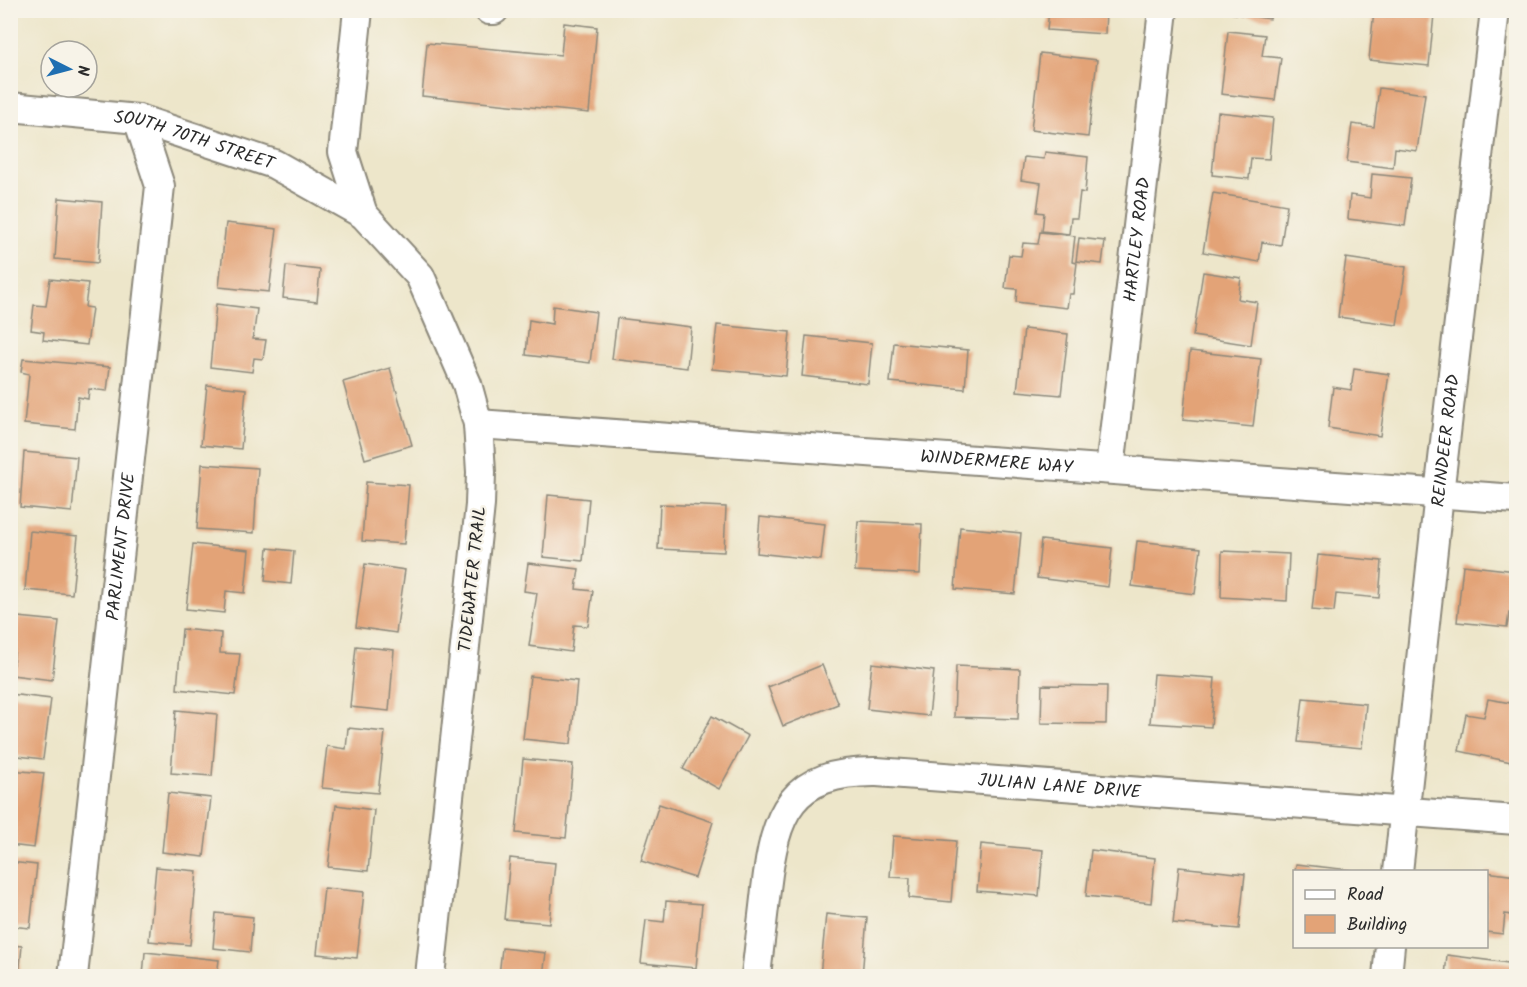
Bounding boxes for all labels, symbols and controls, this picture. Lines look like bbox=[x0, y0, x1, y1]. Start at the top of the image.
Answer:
north arrow bbox=[39, 39, 99, 99]
text: N bbox=[69, 64, 95, 77]
street label: SOUTH 70TH STREET bbox=[113, 104, 279, 180]
street label: HARTLEY ROAD bbox=[1116, 175, 1160, 304]
street label: REINDEER ROAD bbox=[1425, 372, 1469, 509]
street label: WINDERMERE WAY bbox=[919, 443, 1074, 483]
street label: PARLIMENT DRIVE bbox=[99, 471, 144, 622]
street label: TIDEWATER TRAIL bbox=[451, 505, 496, 654]
street label: JULIAN LANE DRIVE bbox=[977, 767, 1142, 808]
legend bbox=[1293, 870, 1488, 948]
text: Road bbox=[1347, 881, 1384, 910]
text: Building bbox=[1347, 911, 1407, 940]

